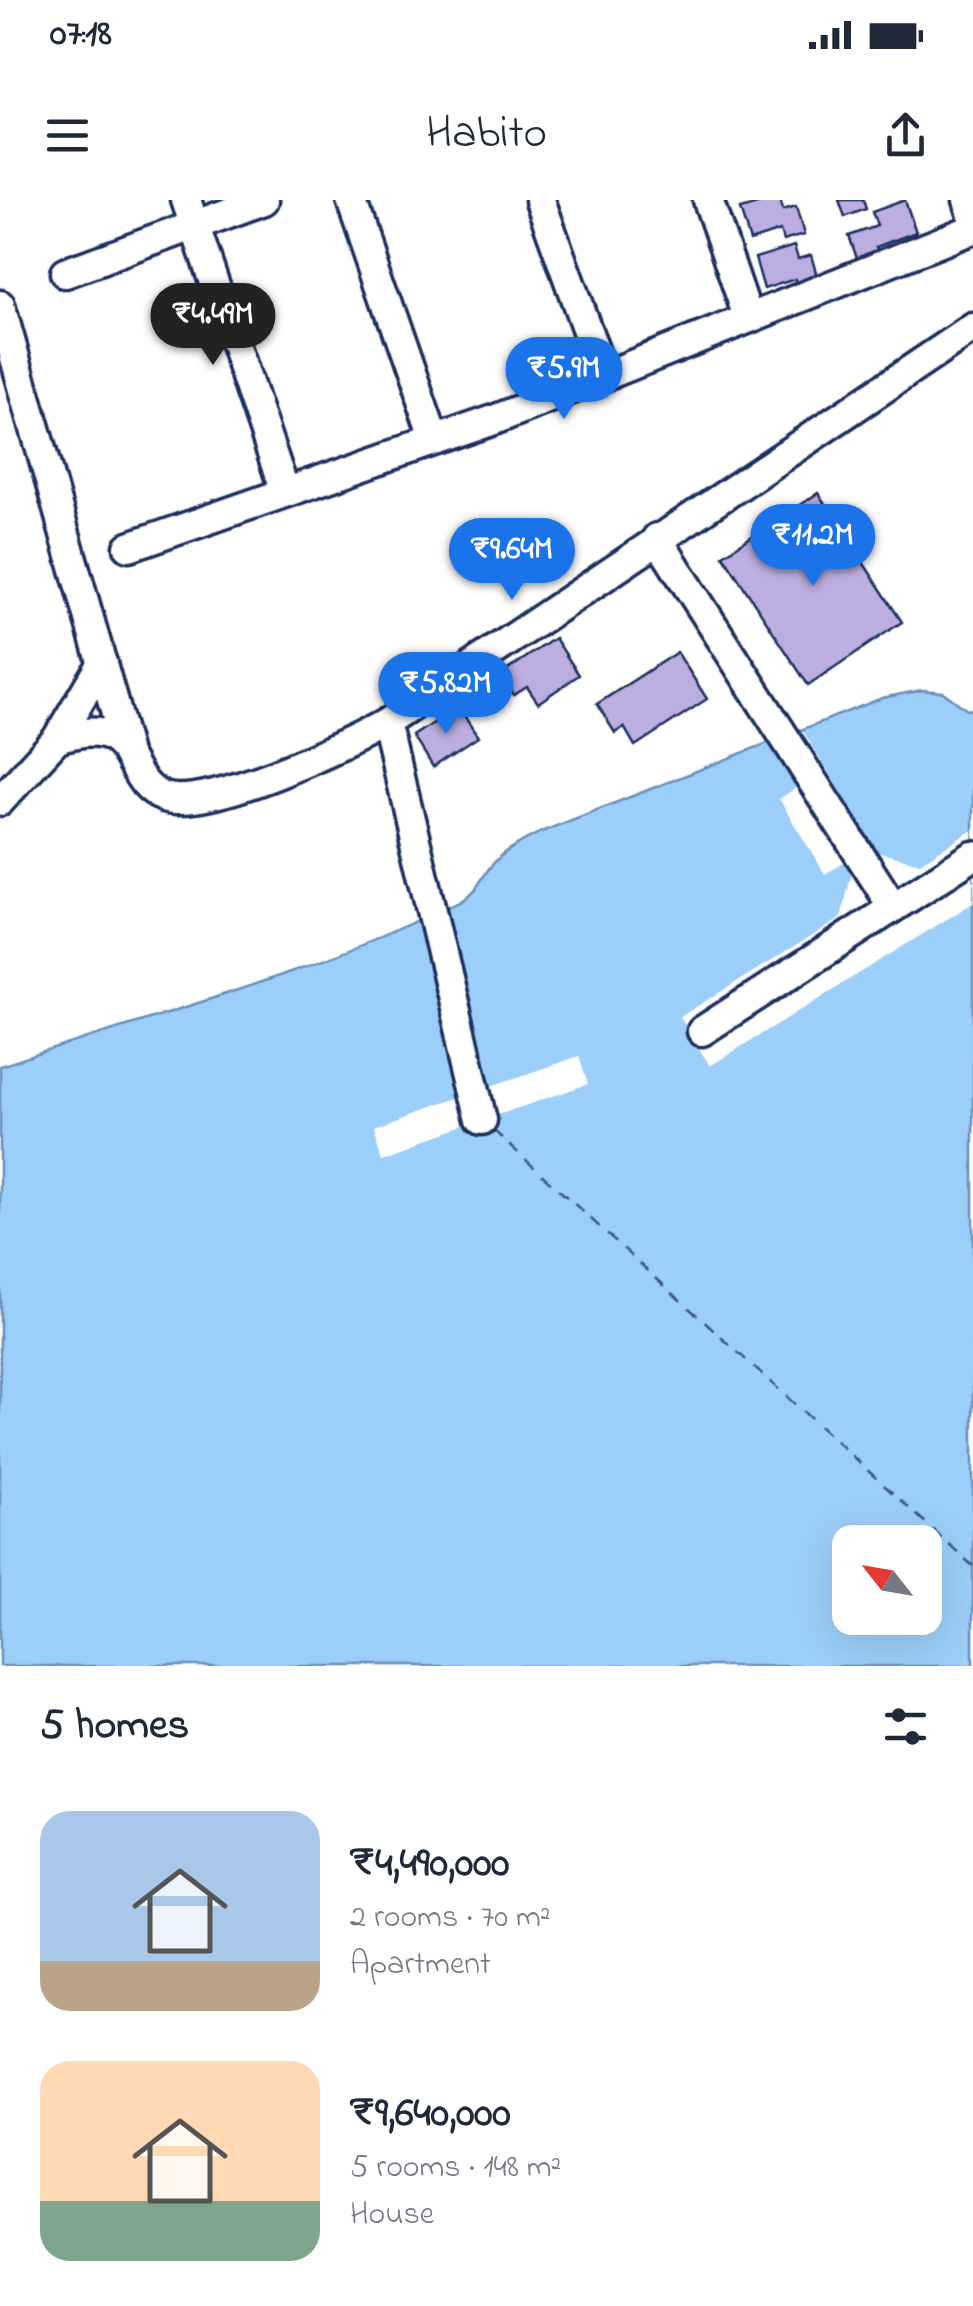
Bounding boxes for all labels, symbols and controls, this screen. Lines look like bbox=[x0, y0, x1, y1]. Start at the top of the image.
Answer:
text: 07:18 bbox=[50, 7, 112, 63]
text: Habito bbox=[426, 102, 547, 168]
icon: menu bbox=[40, 108, 95, 163]
icon: share bbox=[878, 108, 933, 163]
pin: ₹4.49M bbox=[132, 283, 294, 368]
text: ₹4.49M bbox=[172, 292, 254, 339]
pin: ₹5.9M bbox=[494, 337, 634, 422]
text: ₹5.9M bbox=[527, 346, 601, 393]
pin: ₹11.2M bbox=[732, 504, 894, 589]
text: ₹11.2M bbox=[772, 513, 854, 560]
pin: ₹9.64M bbox=[431, 518, 593, 603]
text: ₹9.64M bbox=[471, 527, 553, 574]
pin: ₹5.82M bbox=[365, 652, 527, 737]
text: ₹5.82M bbox=[400, 661, 492, 708]
north arrow bbox=[832, 1525, 942, 1635]
map controls bbox=[832, 1525, 942, 1635]
text: 5 homes bbox=[40, 1696, 189, 1757]
icon: filters bbox=[878, 1699, 933, 1754]
text: ₹4,490,000 bbox=[350, 1834, 509, 1895]
icon: home bbox=[120, 1851, 240, 1971]
text: 2 rooms · 70 m² bbox=[350, 1895, 550, 1942]
text: Apartment bbox=[350, 1942, 491, 1989]
text: ₹9,640,000 bbox=[350, 2084, 511, 2145]
icon: home bbox=[120, 2101, 240, 2221]
text: 5 rooms · 148 m² bbox=[350, 2145, 561, 2192]
text: House bbox=[350, 2192, 434, 2239]

